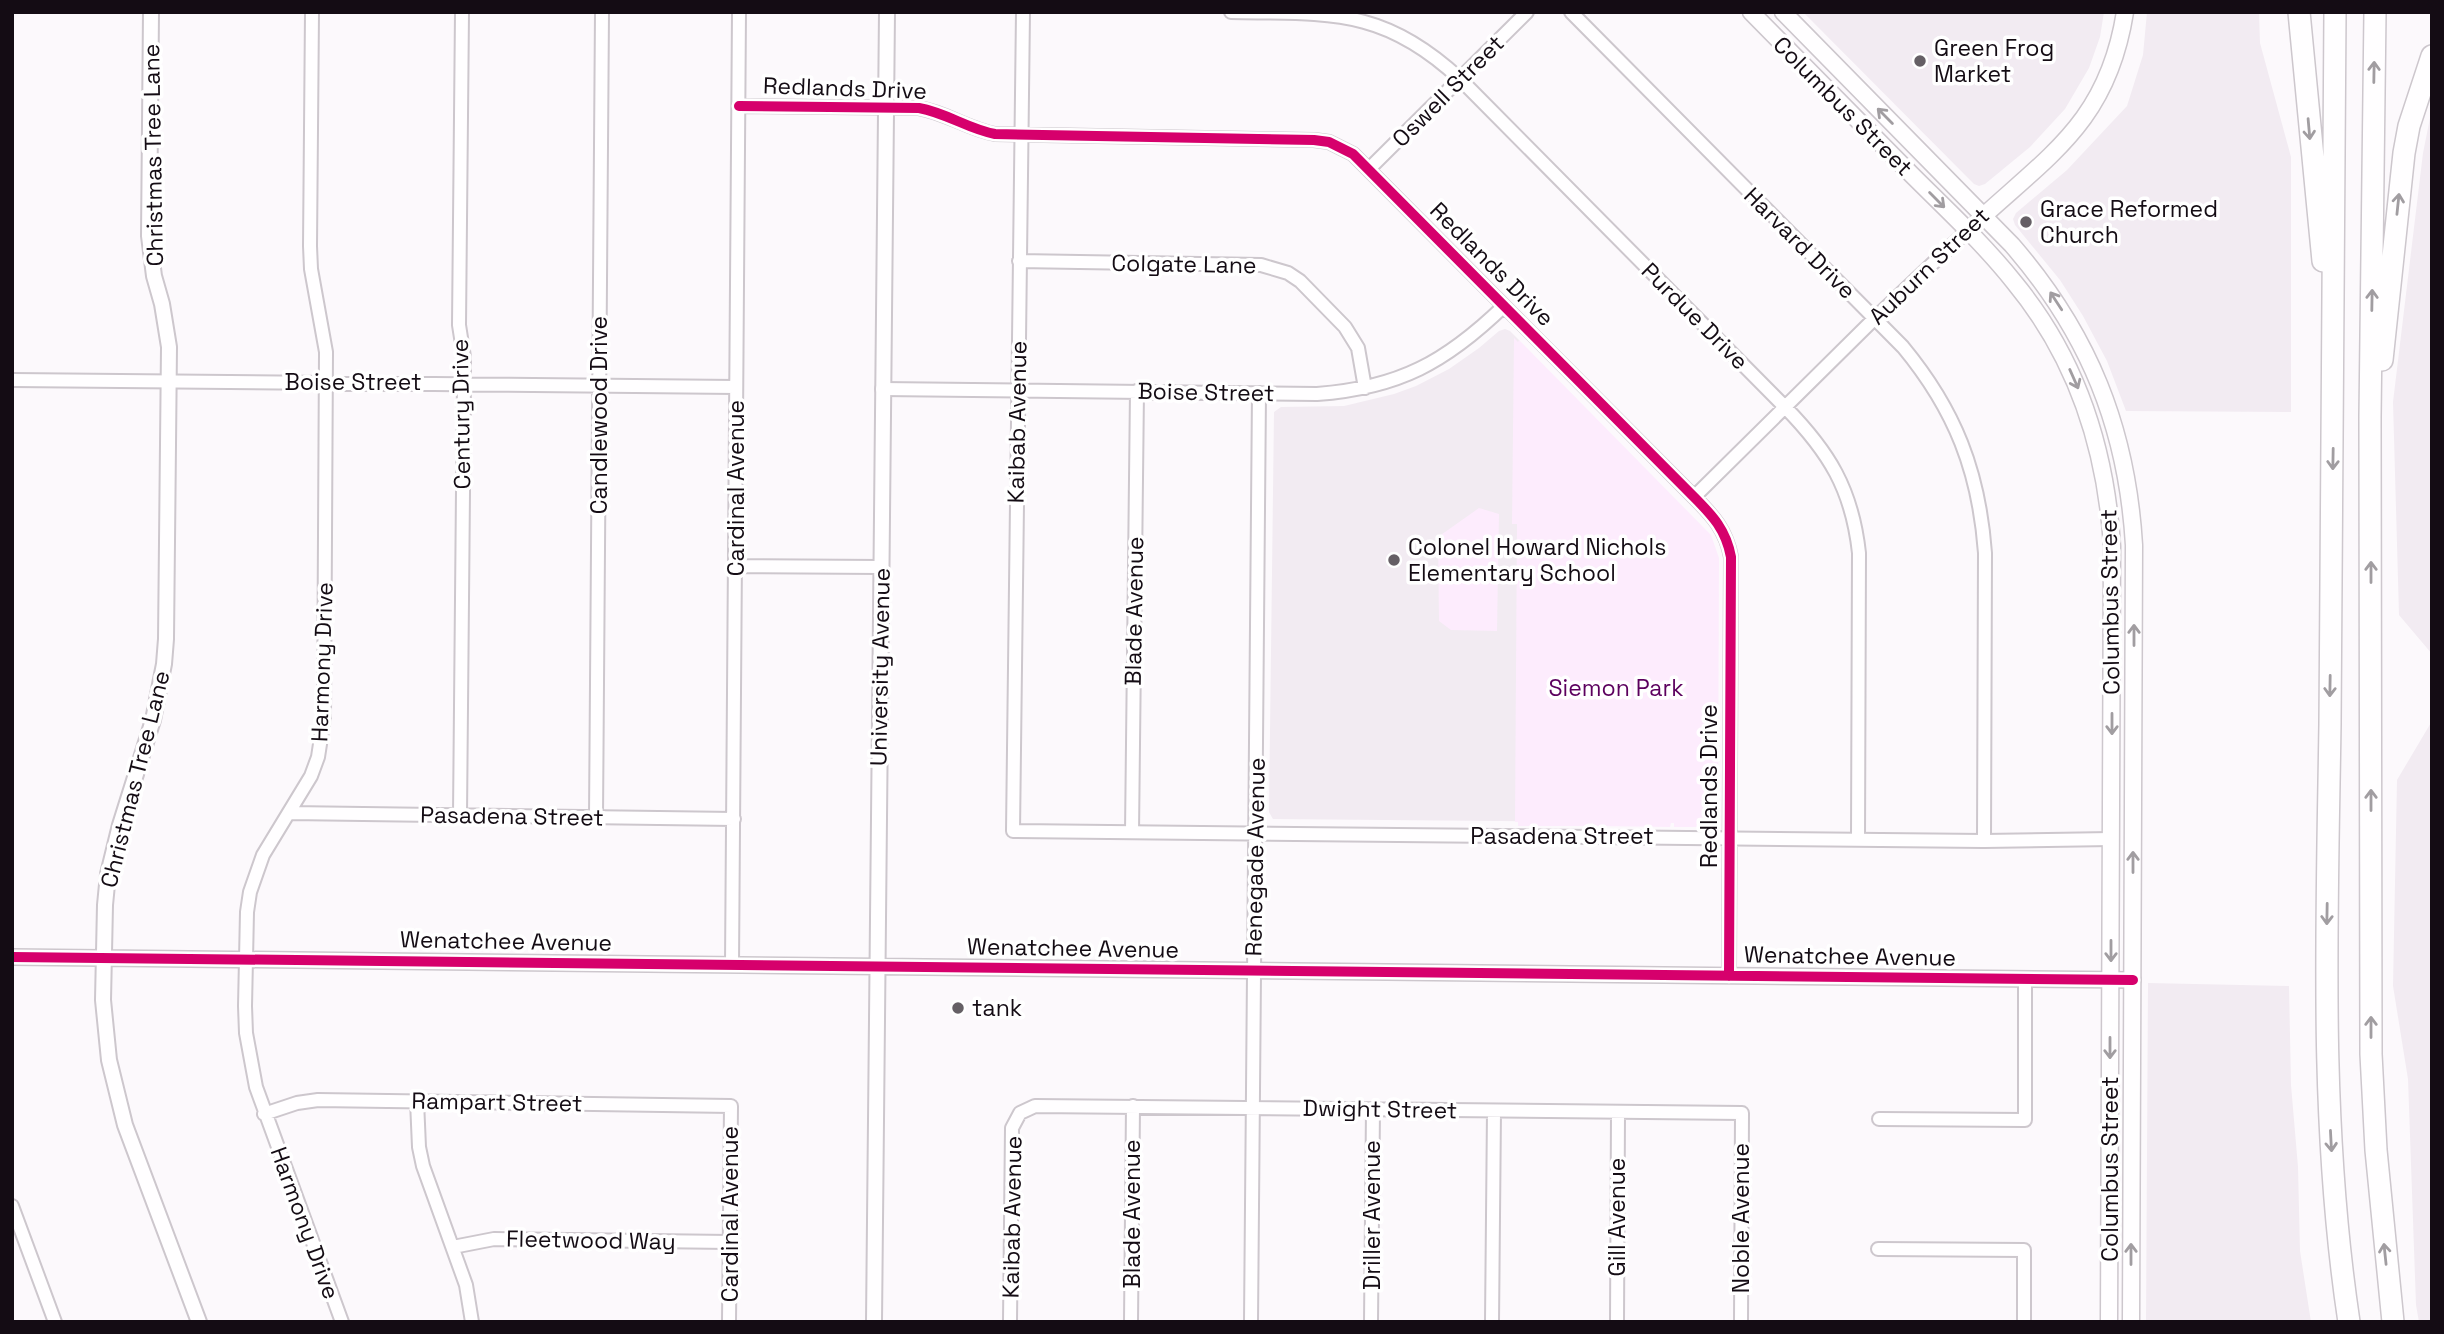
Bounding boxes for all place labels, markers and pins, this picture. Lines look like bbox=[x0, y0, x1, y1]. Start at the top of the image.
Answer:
place label: Green Frog Market bbox=[1934, 33, 2054, 89]
marker: Green Frog Market bbox=[1912, 53, 1928, 69]
place label: Grace Reformed Church bbox=[2040, 194, 2218, 250]
marker: Grace Reformed Church bbox=[2018, 214, 2034, 230]
place label: Colonel Howard Nichols Elementary School bbox=[1408, 532, 1666, 588]
marker: Colonel Howard Nichols Elementary School bbox=[1386, 552, 1402, 568]
place label: tank bbox=[972, 993, 1022, 1023]
marker: tank bbox=[950, 1000, 966, 1016]

